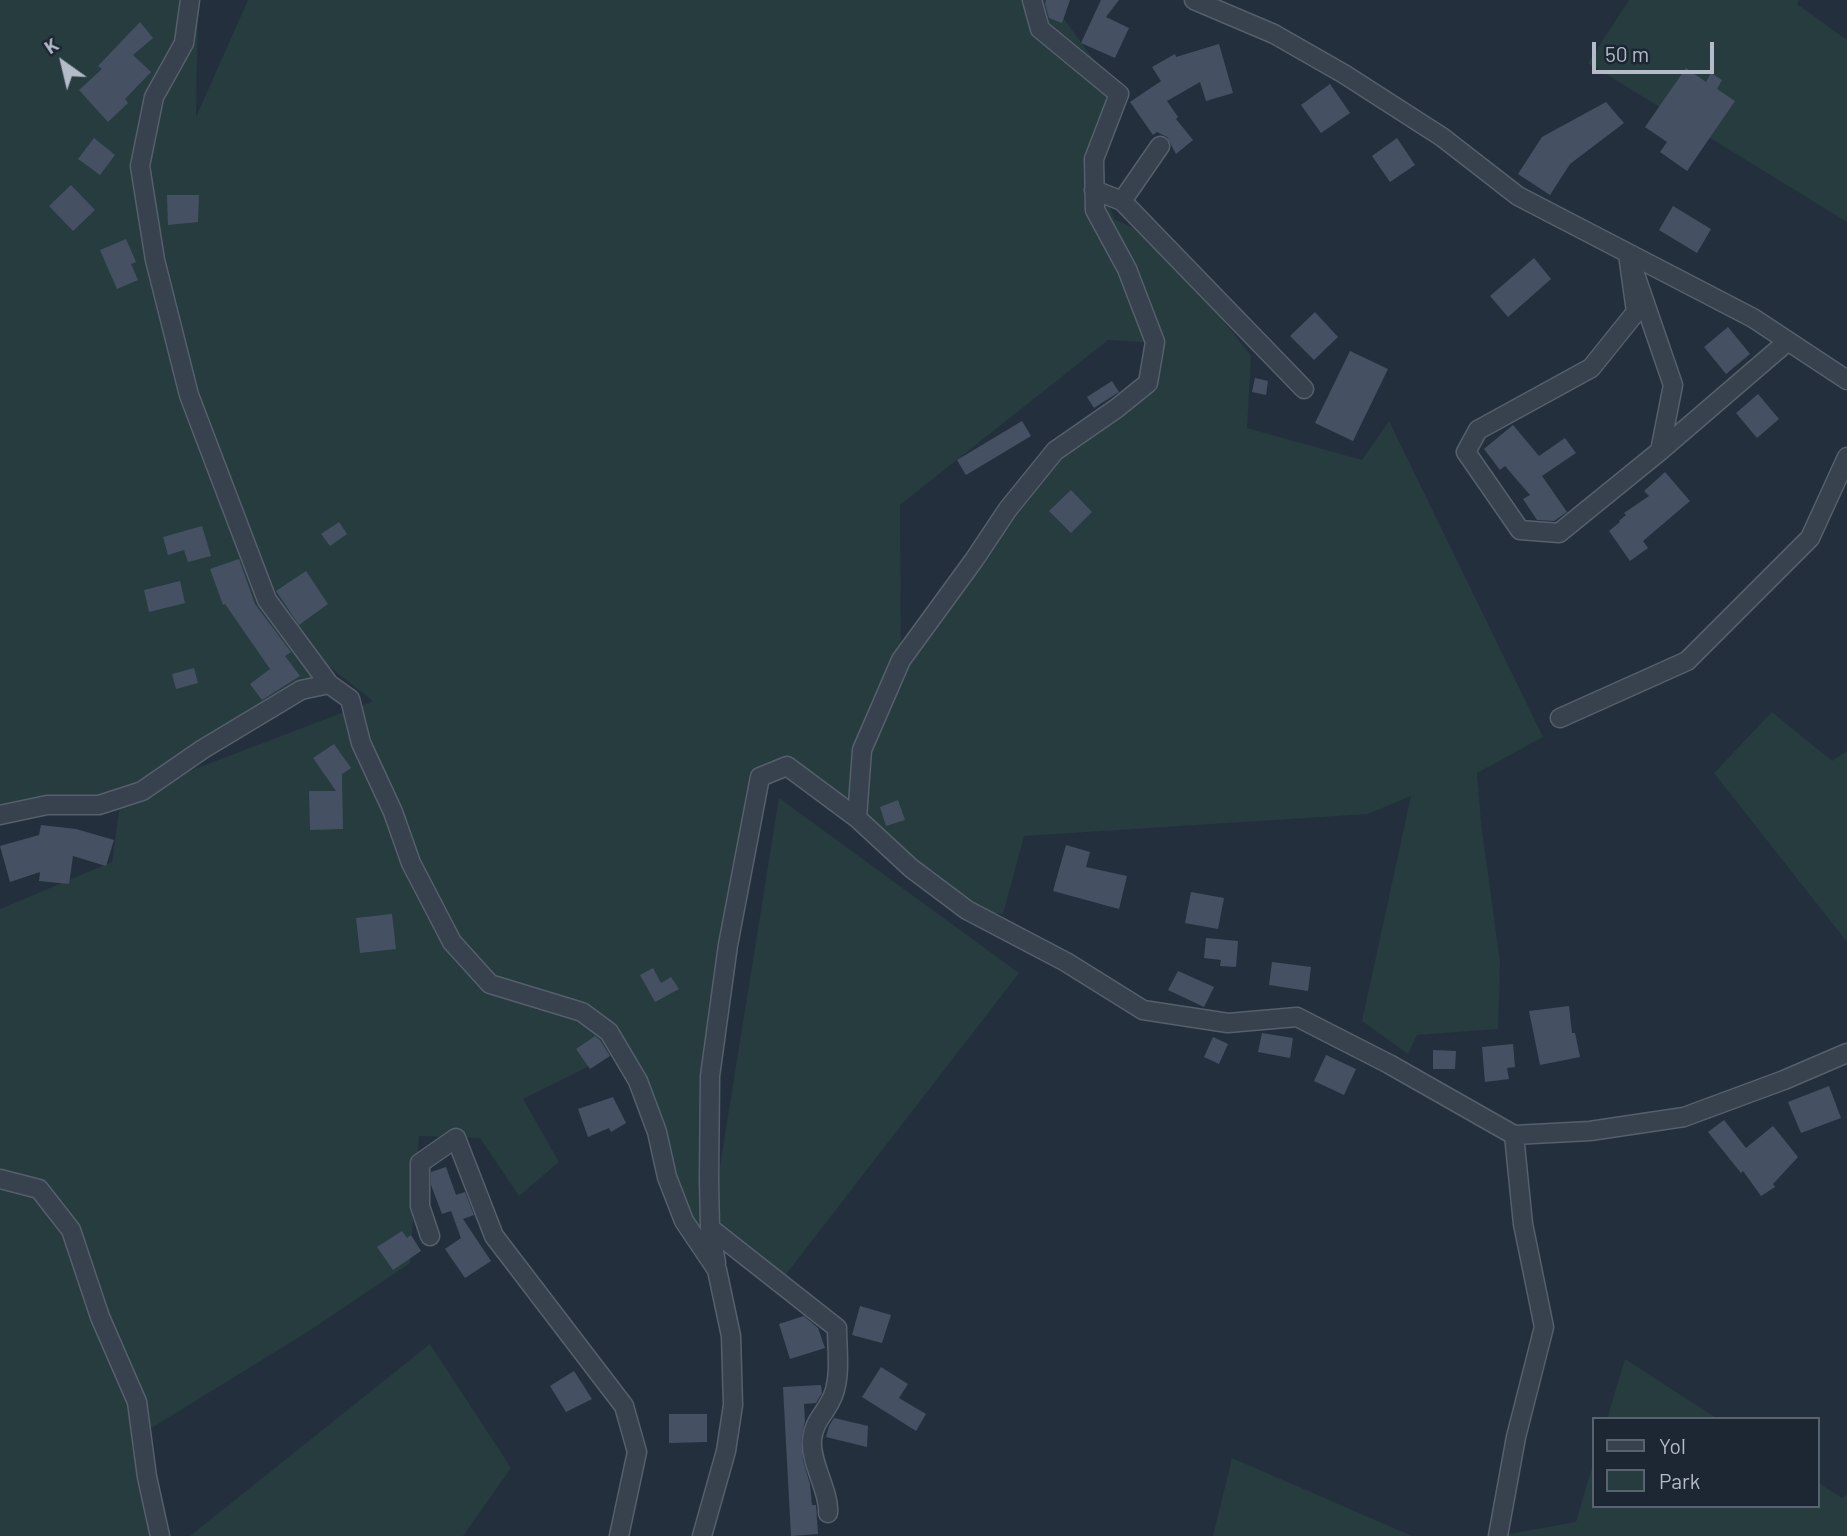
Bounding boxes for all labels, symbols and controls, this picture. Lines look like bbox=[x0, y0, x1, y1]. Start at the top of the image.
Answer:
north arrow bbox=[28, 28, 98, 98]
scale bar bbox=[1595, 28, 1717, 72]
text: K bbox=[40, 32, 62, 58]
text: 50 m bbox=[1605, 41, 1649, 66]
legend bbox=[1591, 1417, 1819, 1508]
text: Yol bbox=[1659, 1433, 1686, 1458]
text: Park bbox=[1659, 1468, 1700, 1493]

